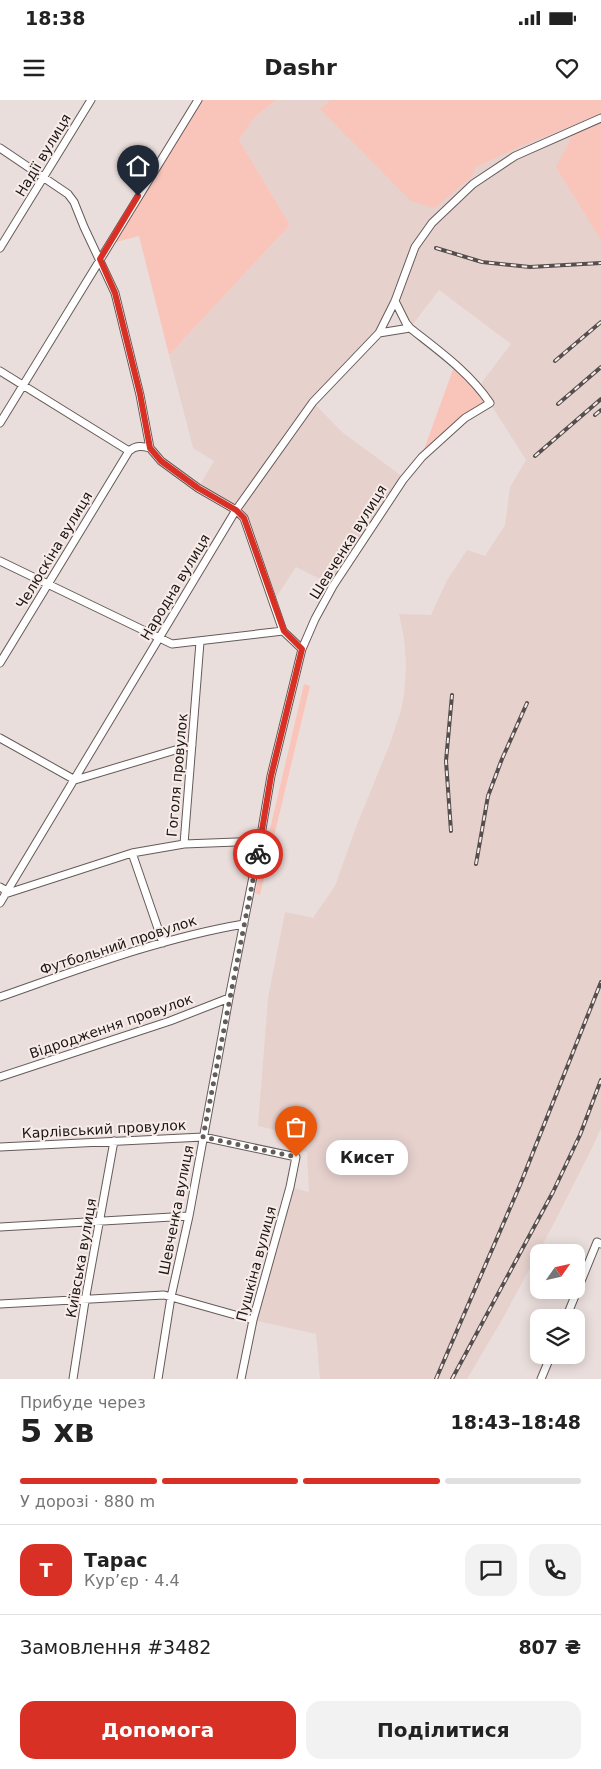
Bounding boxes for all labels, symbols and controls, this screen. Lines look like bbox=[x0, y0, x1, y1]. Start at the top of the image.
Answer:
text: 18:38 bbox=[25, 7, 85, 29]
icon: menu bbox=[20, 54, 48, 82]
icon: heart bbox=[553, 54, 581, 82]
text: Dashr bbox=[264, 55, 337, 80]
street label: Надії вулиця bbox=[12, 111, 74, 199]
pin bbox=[117, 145, 159, 196]
icon: home bbox=[124, 152, 152, 180]
street label: Шевченка вулиця bbox=[306, 482, 390, 602]
street label: Челюскіна вулиця bbox=[13, 489, 95, 611]
street label: Народна вулиця bbox=[137, 531, 213, 643]
street label: Гоголя провулок bbox=[164, 713, 190, 837]
courier bbox=[233, 829, 283, 879]
icon: bike bbox=[244, 840, 272, 868]
street label: Футбольний провулок bbox=[38, 912, 198, 978]
street label: Відродження провулок bbox=[27, 990, 195, 1062]
pin bbox=[275, 1106, 317, 1157]
icon: bag bbox=[282, 1113, 310, 1141]
street label: Карлівський провулок bbox=[21, 1117, 187, 1141]
callout: Кисет bbox=[326, 1140, 408, 1174]
street label: Шевченка вулиця bbox=[156, 1144, 196, 1276]
text: Кисет bbox=[340, 1148, 394, 1167]
street label: Київська вулиця bbox=[63, 1197, 99, 1319]
street label: Пушкіна вулиця bbox=[233, 1205, 279, 1323]
north arrow bbox=[530, 1244, 585, 1299]
map controls bbox=[530, 1244, 585, 1364]
button: layers bbox=[530, 1309, 585, 1364]
text: Прибуде через bbox=[20, 1393, 146, 1412]
text: 18:43–18:48 bbox=[451, 1411, 581, 1433]
text: 5 хв bbox=[20, 1412, 94, 1450]
text: У дорозі · 880 m bbox=[20, 1492, 155, 1511]
button: chat bbox=[465, 1544, 517, 1596]
button: phone bbox=[529, 1544, 581, 1596]
text: Тарас bbox=[84, 1549, 147, 1571]
text: Т bbox=[40, 1559, 52, 1581]
text: Кур’єр · 4.4 bbox=[84, 1571, 180, 1590]
text: Замовлення #3482 bbox=[20, 1636, 211, 1658]
text: 807 ₴ bbox=[518, 1636, 581, 1658]
button: Допомога bbox=[20, 1701, 296, 1759]
button: Поділитися bbox=[306, 1701, 581, 1759]

